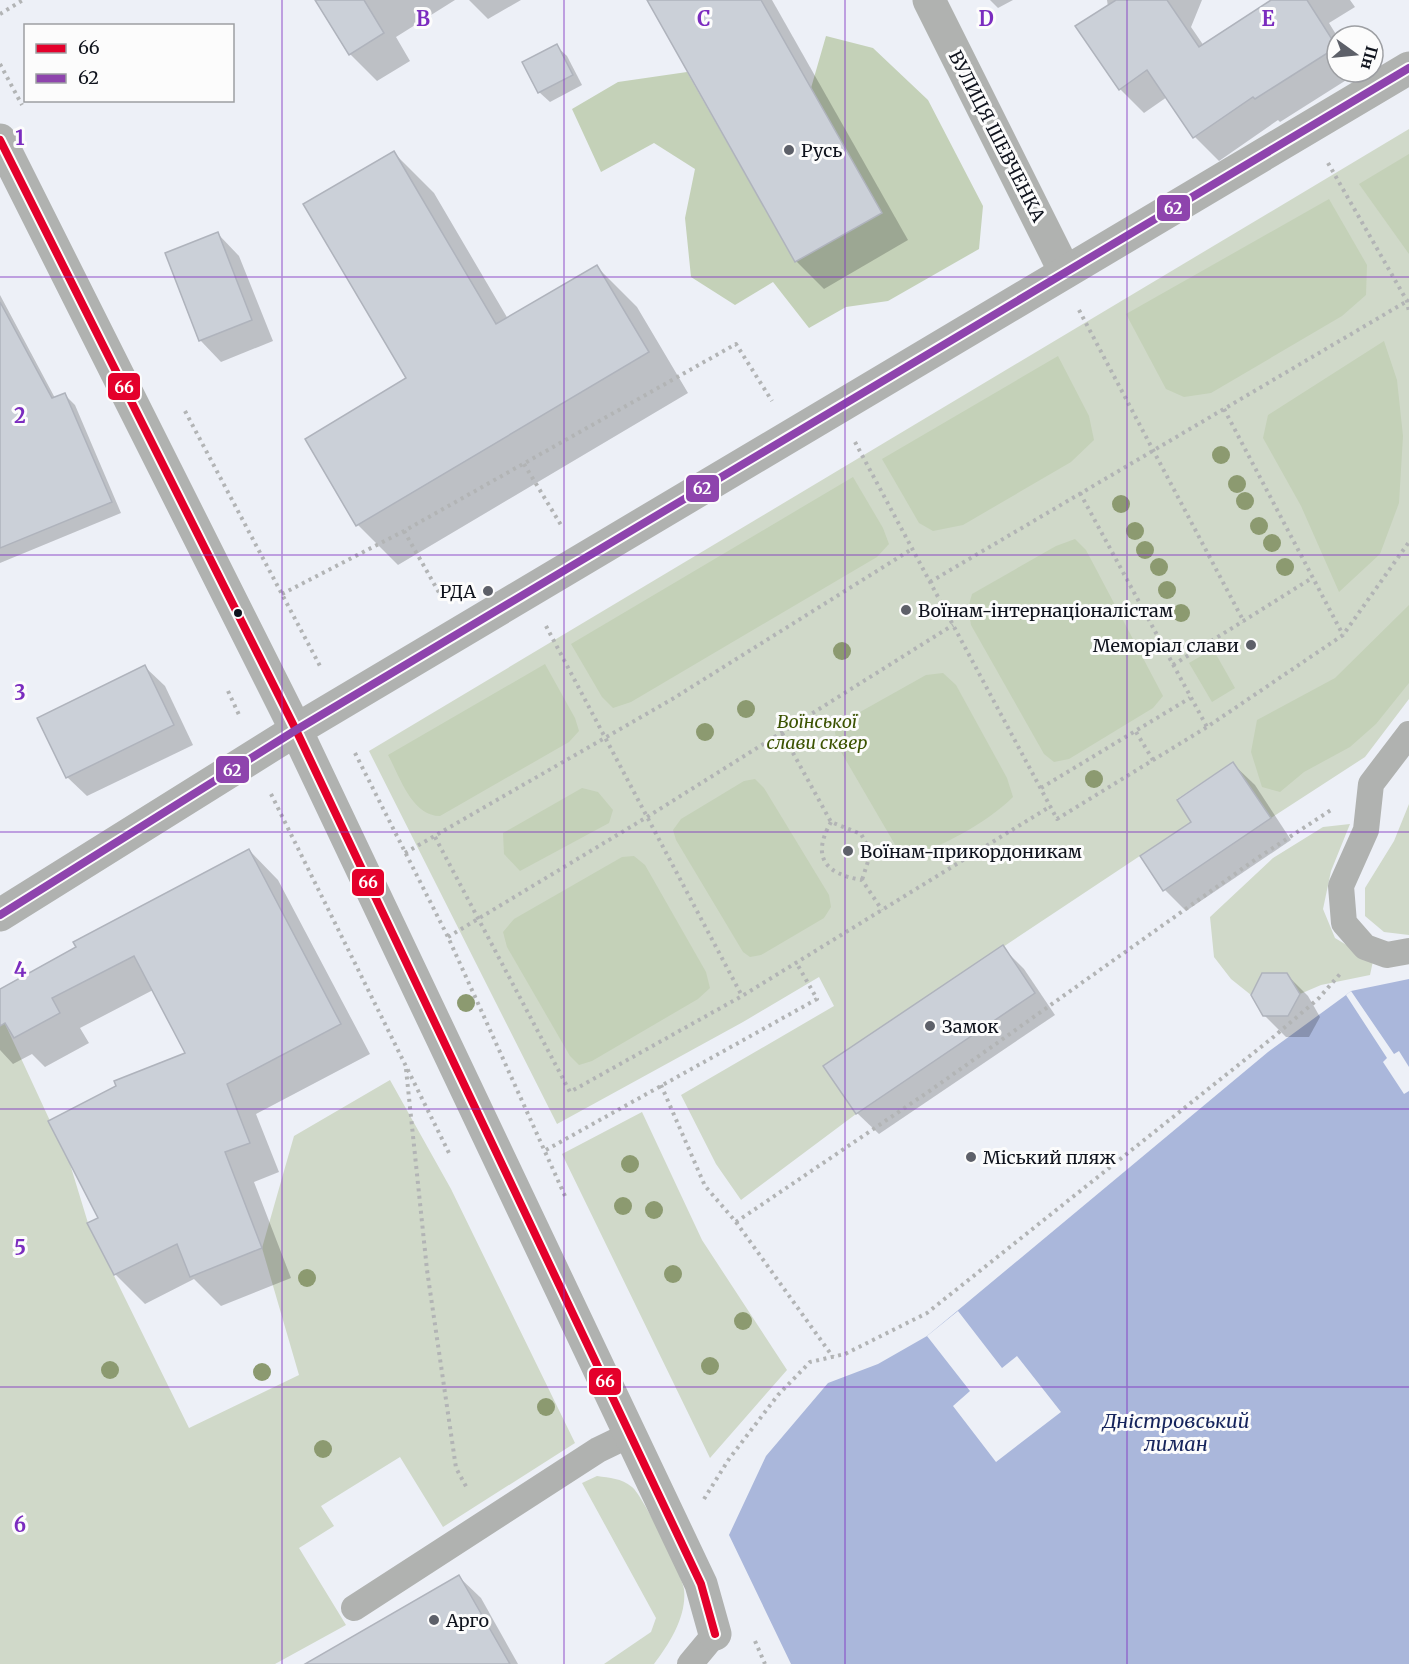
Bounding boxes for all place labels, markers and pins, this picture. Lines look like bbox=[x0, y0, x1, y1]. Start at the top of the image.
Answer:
place label: Русь bbox=[801, 139, 842, 162]
marker: Русь bbox=[782, 143, 796, 157]
place label: РДА bbox=[440, 580, 476, 603]
marker: РДА bbox=[481, 584, 495, 598]
place label: Воїнам-інтернаціоналістам bbox=[918, 599, 1174, 622]
marker: Воїнам-інтернаціоналістам bbox=[899, 603, 913, 617]
unlabelled marker bbox=[232, 607, 244, 619]
place label: Меморіал слави bbox=[1093, 634, 1239, 657]
marker: Меморіал слави bbox=[1244, 638, 1258, 652]
place label: Воїнам-прикордоникам bbox=[860, 840, 1083, 863]
marker: Воїнам-прикордоникам bbox=[841, 844, 855, 858]
place label: Замок bbox=[942, 1015, 999, 1038]
marker: Замок bbox=[923, 1019, 937, 1033]
place label: Міський пляж bbox=[983, 1146, 1116, 1169]
marker: Міський пляж bbox=[964, 1150, 978, 1164]
place label: Арго bbox=[445, 1609, 489, 1632]
marker: Арго bbox=[427, 1613, 441, 1627]

